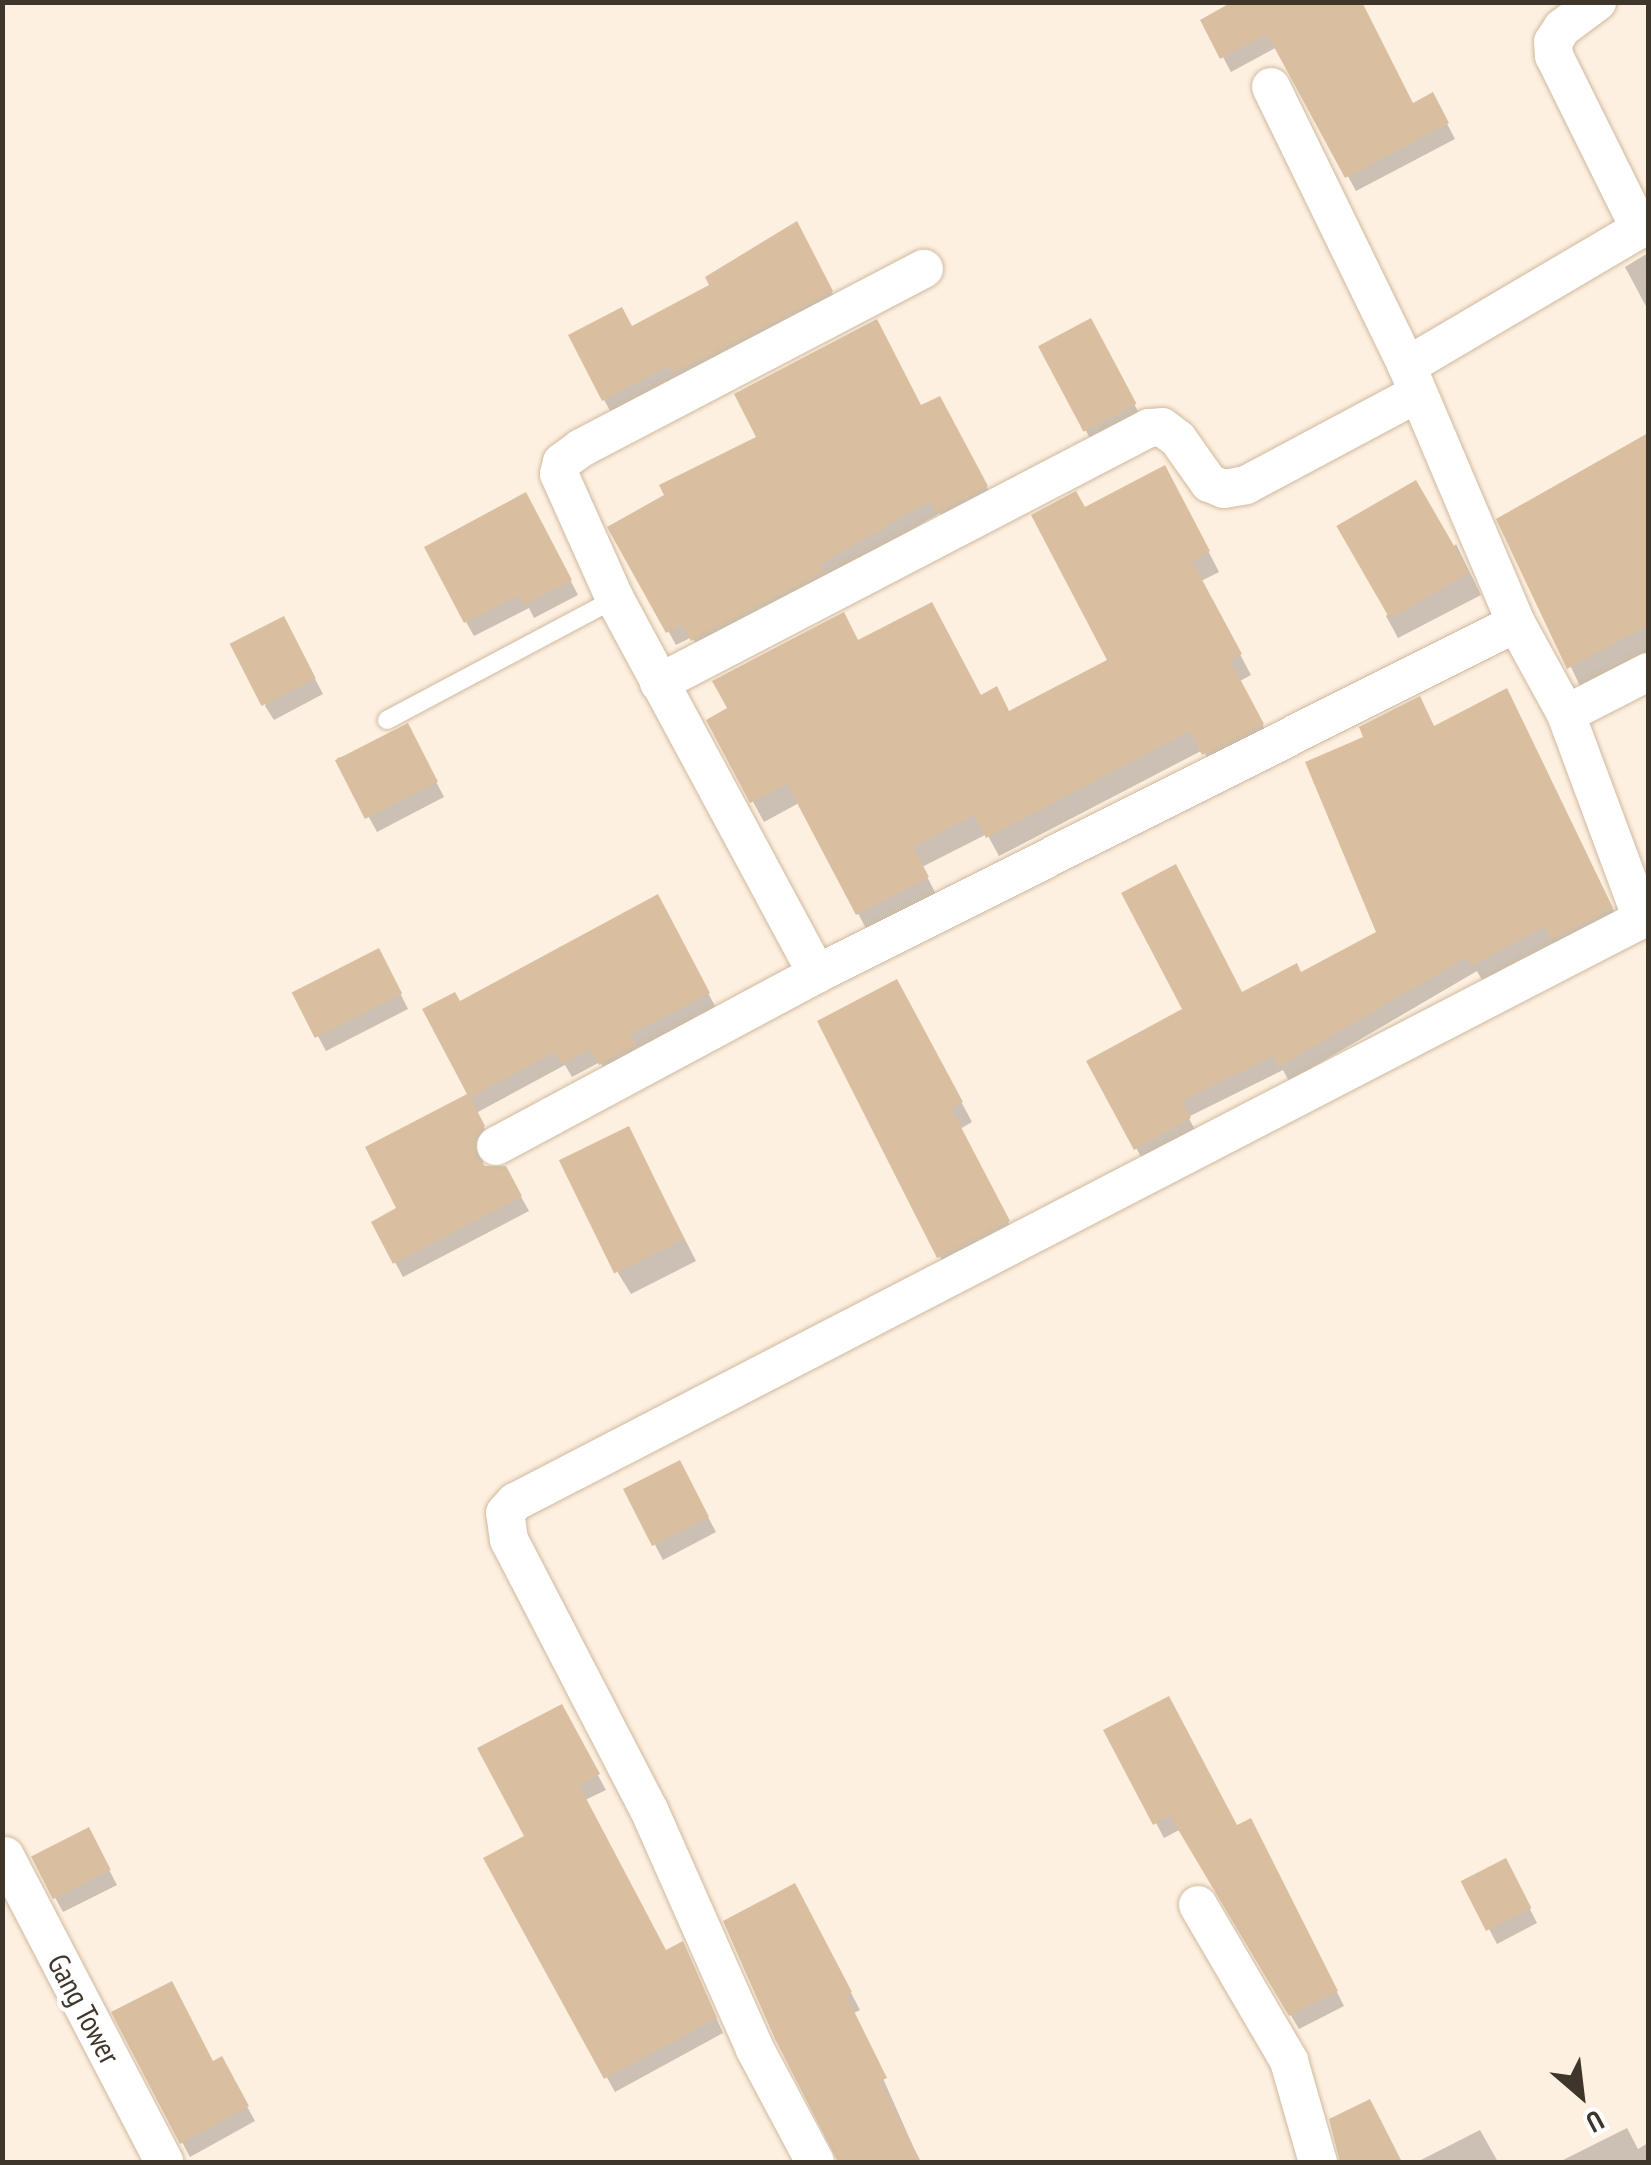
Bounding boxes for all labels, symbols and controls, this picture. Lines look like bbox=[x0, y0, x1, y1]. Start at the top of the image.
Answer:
street label: Gang Tower bbox=[40, 1947, 128, 2071]
north arrow bbox=[1531, 2045, 1631, 2145]
text: U bbox=[1580, 2102, 1610, 2142]

